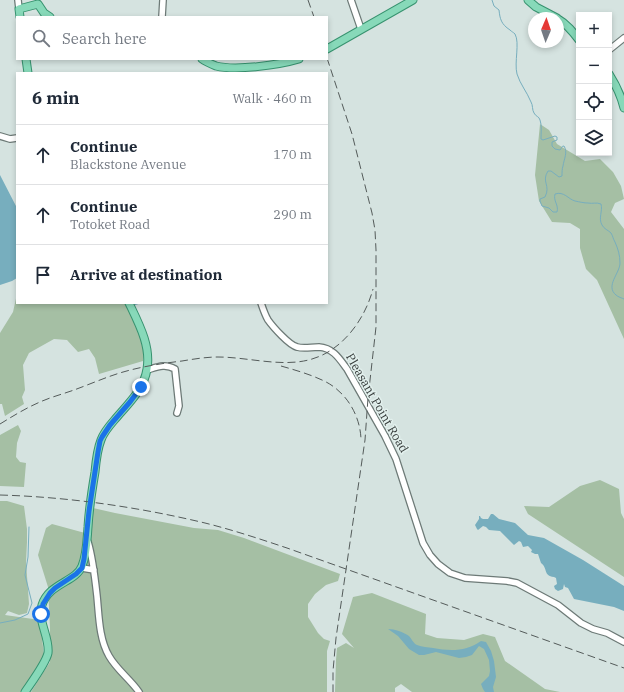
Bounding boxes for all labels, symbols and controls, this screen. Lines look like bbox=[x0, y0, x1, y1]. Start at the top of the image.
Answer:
north arrow bbox=[528, 12, 564, 48]
map controls bbox=[576, 12, 612, 156]
button: + bbox=[576, 12, 612, 48]
search box bbox=[16, 16, 328, 60]
icon: search bbox=[30, 27, 52, 49]
text: Search here bbox=[62, 29, 147, 48]
button: − bbox=[576, 48, 612, 84]
button: locate bbox=[576, 84, 612, 120]
text: 6 min bbox=[32, 87, 80, 109]
text: Walk · 460 m bbox=[233, 90, 312, 107]
button: layers bbox=[576, 120, 612, 156]
text: Continue bbox=[70, 137, 137, 156]
icon: ahead bbox=[32, 144, 54, 166]
text: 170 m bbox=[273, 146, 312, 163]
text: Blackstone Avenue bbox=[70, 156, 186, 173]
text: Continue bbox=[70, 197, 137, 216]
icon: ahead bbox=[32, 204, 54, 226]
text: 290 m bbox=[273, 206, 312, 223]
text: Totoket Road bbox=[70, 216, 150, 233]
icon: arrive bbox=[32, 264, 54, 286]
text: Arrive at destination bbox=[70, 265, 222, 284]
street label: Pleasant Point Road bbox=[343, 350, 412, 455]
route end bbox=[132, 378, 150, 396]
route start bbox=[32, 605, 50, 623]

